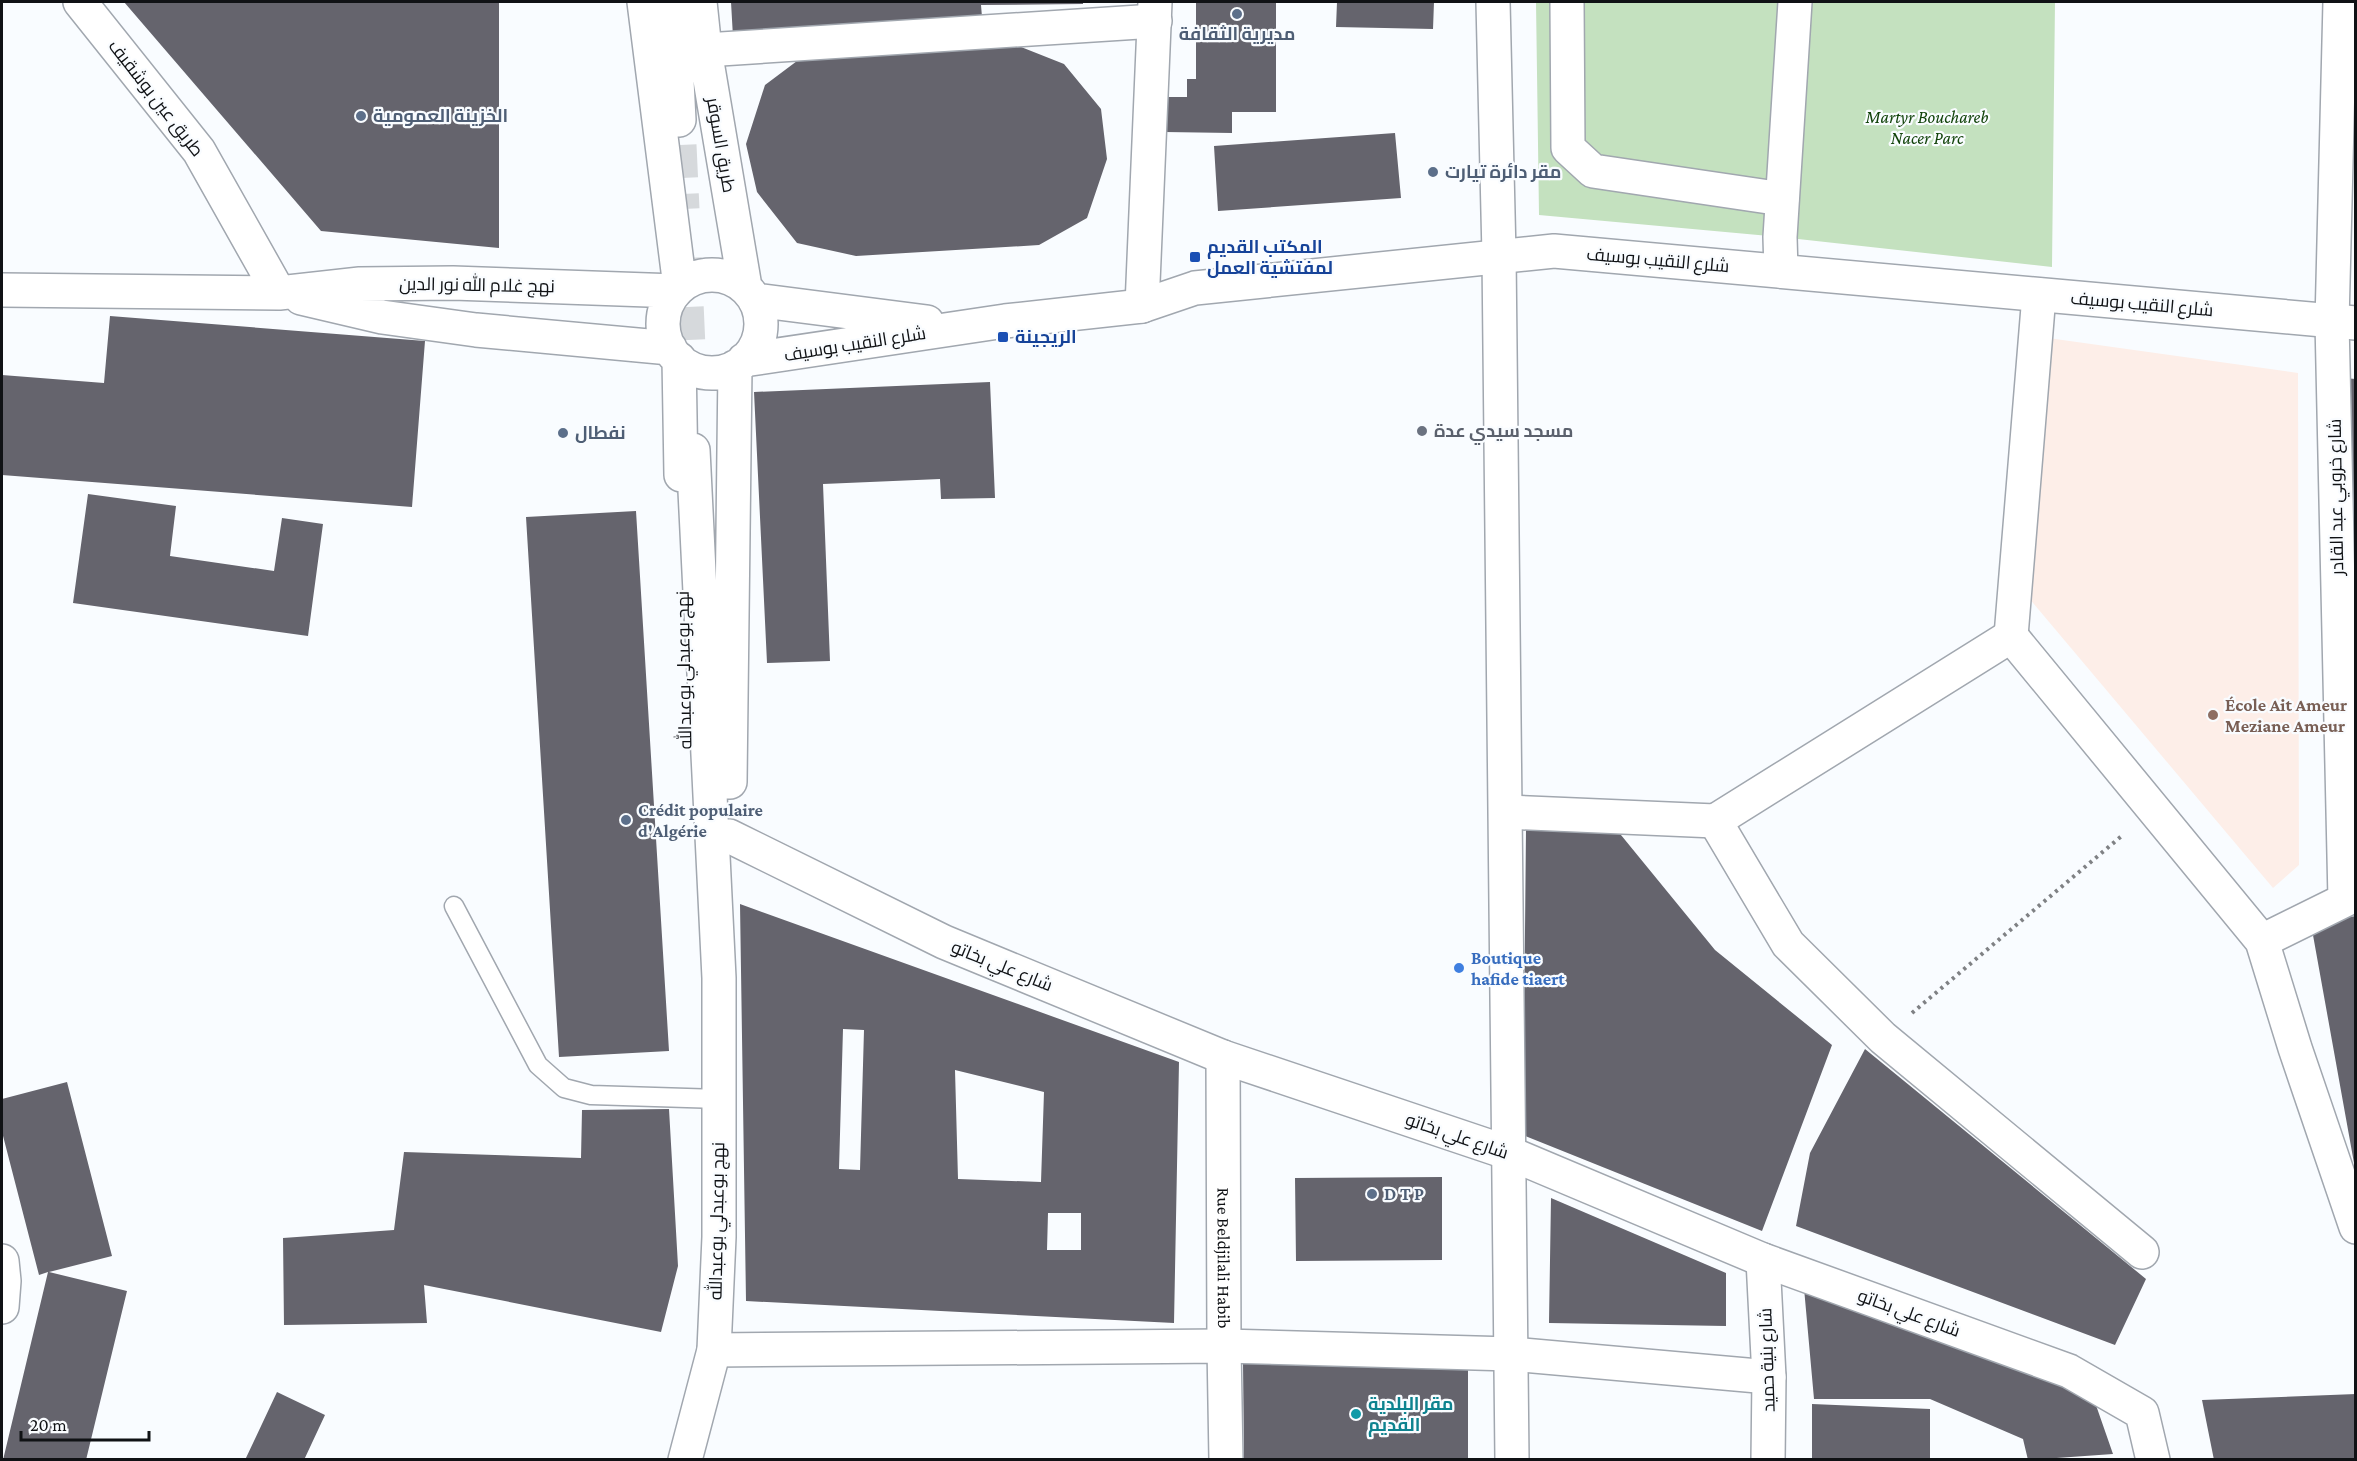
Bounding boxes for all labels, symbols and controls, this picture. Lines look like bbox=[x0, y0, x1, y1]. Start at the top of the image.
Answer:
marker: مديرية الثقافة bbox=[1230, 7, 1244, 21]
place label: مديرية الثقافة bbox=[1179, 24, 1295, 45]
street label: طريق عين بوشقيف bbox=[103, 36, 208, 161]
street label: طريق السوقر bbox=[701, 95, 739, 195]
place label: الخزينة العمومية bbox=[373, 106, 508, 127]
park label: Martyr Bouchareb Nacer Parc bbox=[1865, 107, 1988, 148]
marker: الخزينة العمومية bbox=[354, 109, 368, 123]
place label: مقر دائرة تيارت bbox=[1445, 162, 1561, 183]
marker: مقر دائرة تيارت bbox=[1426, 165, 1440, 179]
place label: المكتب القديم لمفتشية العمل bbox=[1207, 237, 1333, 279]
street label: شلرع النقيب بوسيف bbox=[1585, 244, 1730, 278]
marker: المكتب القديم لمفتشية العمل bbox=[1188, 250, 1202, 264]
street label: نهج غلام الله نور الدين bbox=[399, 272, 555, 298]
street label: شلرع النقيب بوسيف bbox=[2069, 288, 2214, 322]
street label: شلرع النقيب بوسيف bbox=[783, 323, 928, 367]
place label: الريجينة bbox=[1015, 327, 1077, 348]
marker: الريجينة bbox=[996, 330, 1010, 344]
street label: شارع خروبي عبد القادر bbox=[2325, 419, 2351, 576]
place label: مسجد سيدي عدة bbox=[1434, 421, 1573, 445]
place label: نفطال bbox=[575, 423, 626, 444]
marker: مسجد سيدي عدة bbox=[1415, 424, 1429, 438]
marker: نفطال bbox=[556, 426, 570, 440]
street label: نهج بوعبدلي بوعبدالله bbox=[671, 591, 699, 749]
place label: École Ait Ameur Meziane Ameur bbox=[2225, 695, 2347, 736]
marker: École Ait Ameur Meziane Ameur bbox=[2206, 708, 2220, 722]
place label: Crédit populaire d'Algérie bbox=[638, 800, 763, 841]
marker: Crédit populaire d'Algérie bbox=[619, 813, 633, 827]
street label: شارع علي بخاتو bbox=[947, 937, 1056, 999]
place label: Boutique hafide tiaert bbox=[1471, 948, 1565, 989]
marker: Boutique hafide tiaert bbox=[1452, 961, 1466, 975]
street label: شارع علي بخاتو bbox=[1402, 1109, 1511, 1167]
street label: نهج بوعبدلي بوعبدالله bbox=[704, 1142, 732, 1300]
place label: D T P bbox=[1384, 1184, 1424, 1204]
street label: Rue Beldjilali Habib bbox=[1213, 1187, 1234, 1329]
marker: D T P bbox=[1365, 1187, 1379, 1201]
street label: شارع علي بخاتو bbox=[1854, 1285, 1963, 1345]
street label: شارع بنية حميد bbox=[1755, 1307, 1781, 1413]
place label: مقر البلدية القديم bbox=[1368, 1394, 1453, 1437]
scale bar bbox=[21, 1404, 148, 1442]
marker: مقر البلدية القديم bbox=[1349, 1407, 1363, 1421]
text: 20 m bbox=[30, 1415, 67, 1435]

